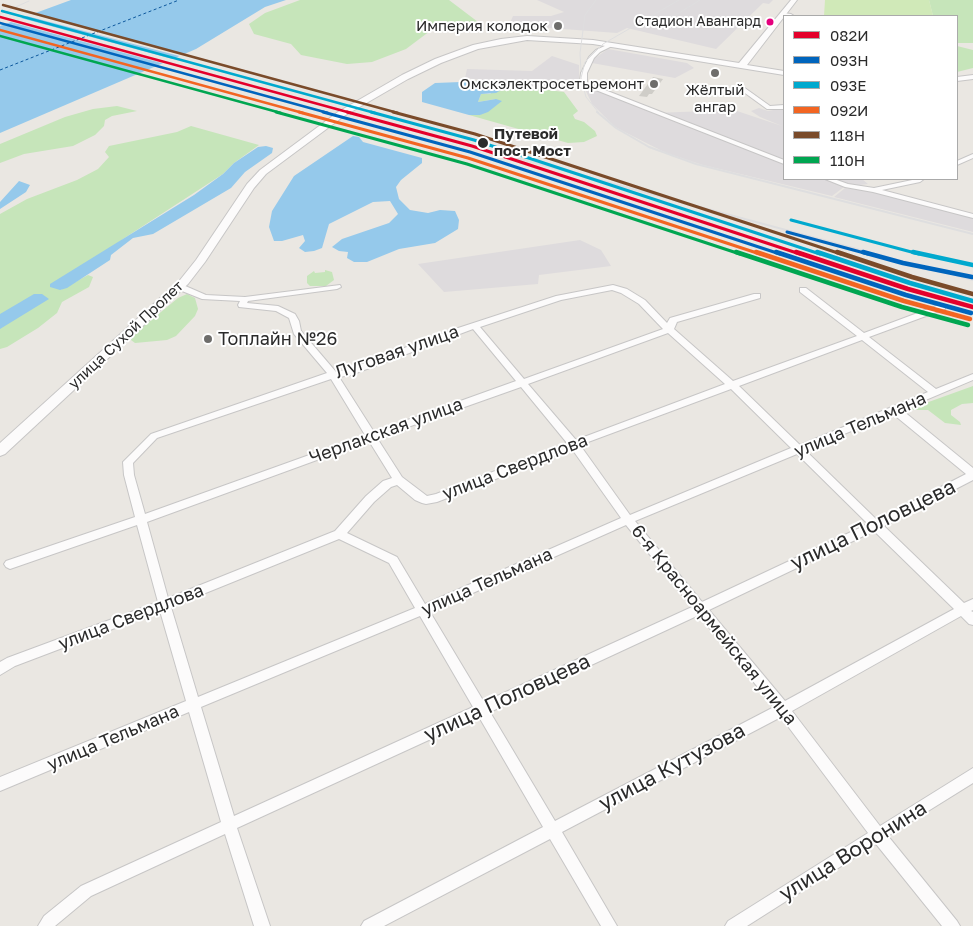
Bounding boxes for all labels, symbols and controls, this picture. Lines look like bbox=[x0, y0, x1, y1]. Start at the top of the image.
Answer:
place label: Стадион Авангард bbox=[635, 14, 761, 30]
legend bbox=[783, 15, 958, 180]
place label: Империя колодок bbox=[416, 17, 548, 35]
marker: Стадион Авангард bbox=[765, 17, 775, 27]
marker: Империя колодок bbox=[552, 20, 564, 32]
text: 082И bbox=[830, 26, 869, 44]
text: 093Н bbox=[830, 51, 869, 69]
marker: Жёлтый ангар bbox=[709, 67, 721, 79]
place label: Омскэлектросетьремонт bbox=[460, 75, 644, 93]
text: 093Е bbox=[830, 76, 866, 94]
marker: Омскэлектросетьремонт bbox=[648, 78, 660, 90]
place label: Жёлтый ангар bbox=[686, 81, 744, 116]
text: 092И bbox=[830, 101, 868, 119]
place label: Путевой пост Мост bbox=[494, 125, 571, 160]
text: 118Н bbox=[830, 126, 865, 144]
marker: Путевой пост Мост bbox=[476, 136, 490, 150]
text: 110Н bbox=[830, 151, 865, 169]
street label: улица Сухой Пролет bbox=[65, 277, 187, 393]
street label: Луговая улица bbox=[332, 321, 462, 383]
place label: Топлайн №26 bbox=[218, 328, 337, 350]
marker: Топлайн №26 bbox=[202, 333, 214, 345]
street label: улица Тельмана bbox=[791, 387, 929, 463]
street label: Черлакская улица bbox=[306, 393, 466, 469]
street label: улица Свердлова bbox=[439, 429, 591, 505]
street label: улица Половцева bbox=[786, 474, 960, 576]
street label: 6-я Красноармейская улица bbox=[627, 521, 801, 729]
street label: улица Тельмана bbox=[418, 543, 556, 621]
street label: улица Свердлова bbox=[55, 579, 207, 655]
street label: улица Половцева bbox=[420, 648, 594, 748]
street label: улица Тельмана bbox=[44, 700, 182, 776]
street label: улица Кутузова bbox=[594, 718, 750, 816]
street label: улица Воронина bbox=[775, 795, 931, 907]

